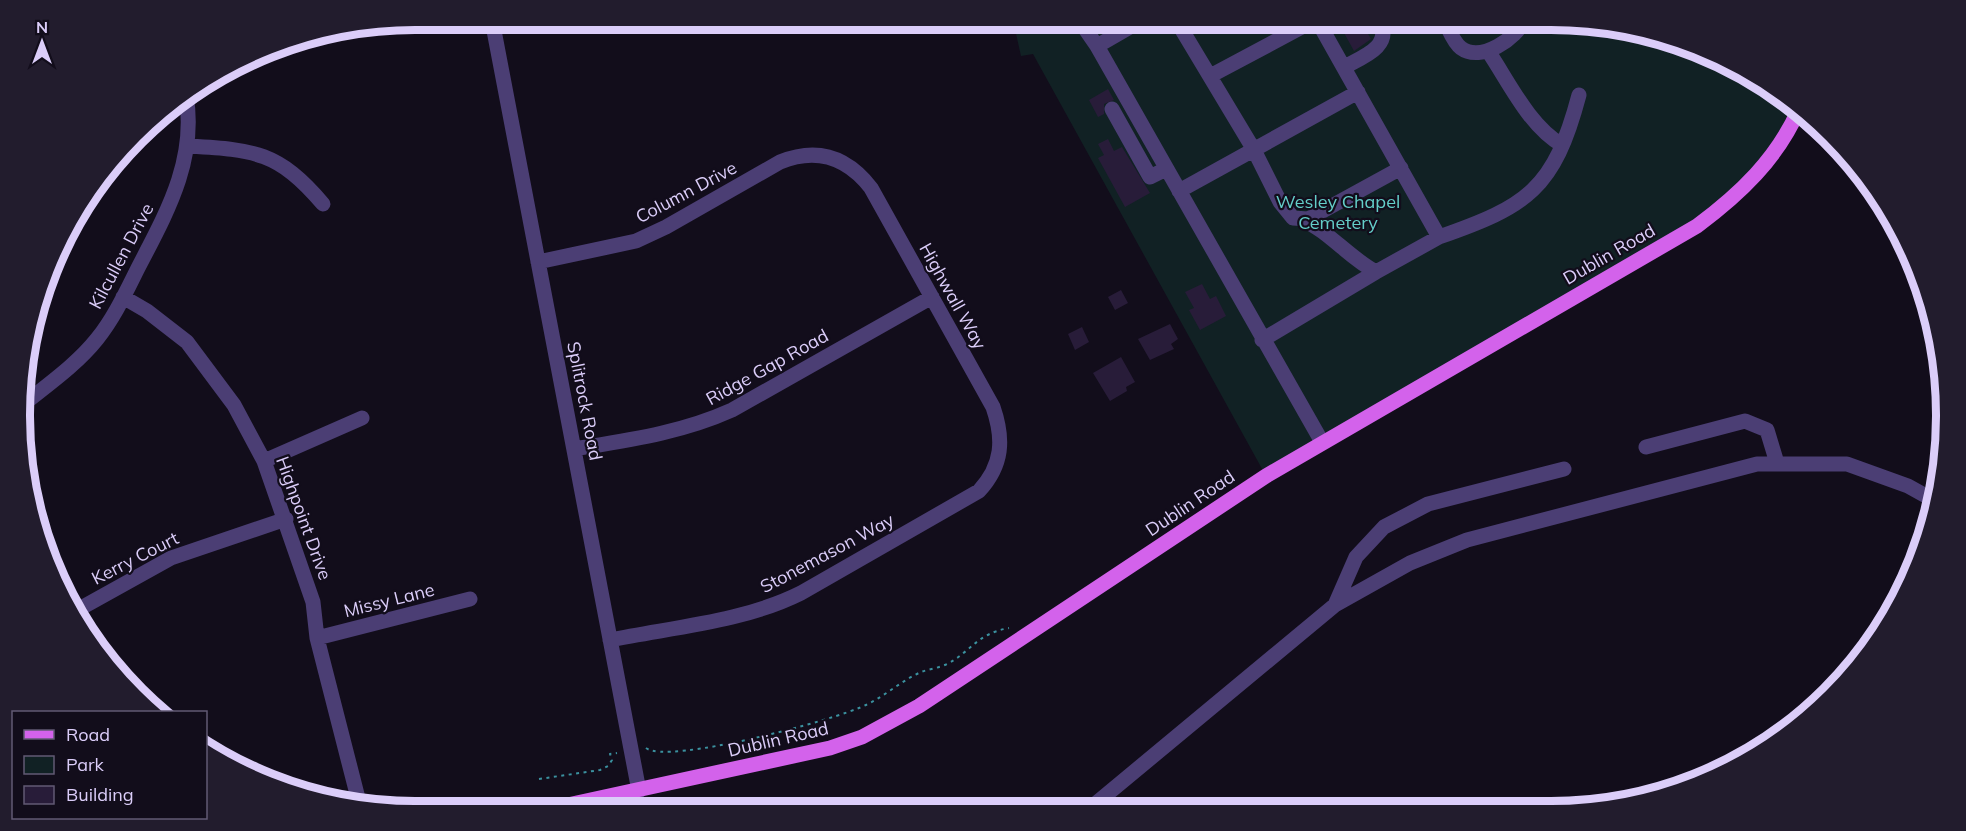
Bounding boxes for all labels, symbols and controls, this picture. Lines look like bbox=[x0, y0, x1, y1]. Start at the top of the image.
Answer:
north arrow bbox=[12, 12, 72, 72]
text: N bbox=[36, 17, 48, 37]
street label: Column Drive bbox=[632, 156, 740, 228]
park label: Wesley Chapel Cemetery bbox=[1276, 190, 1400, 234]
street label: Kilcullen Drive bbox=[84, 199, 158, 313]
street label: Dublin Road bbox=[1559, 218, 1659, 290]
street label: Highwall Way bbox=[914, 239, 992, 354]
street label: Ridge Gap Road bbox=[702, 324, 832, 410]
street label: Splitrock Road bbox=[562, 340, 608, 462]
street label: Highpoint Drive bbox=[271, 453, 337, 583]
street label: Dublin Road bbox=[1141, 465, 1239, 541]
street label: Stonemason Way bbox=[756, 508, 898, 598]
street label: Kerry Court bbox=[88, 526, 182, 590]
street label: Missy Lane bbox=[341, 578, 437, 622]
legend bbox=[12, 711, 207, 819]
street label: Dublin Road bbox=[725, 716, 831, 762]
text: Road bbox=[66, 723, 110, 746]
text: Park bbox=[66, 753, 105, 776]
text: Building bbox=[66, 783, 134, 806]

